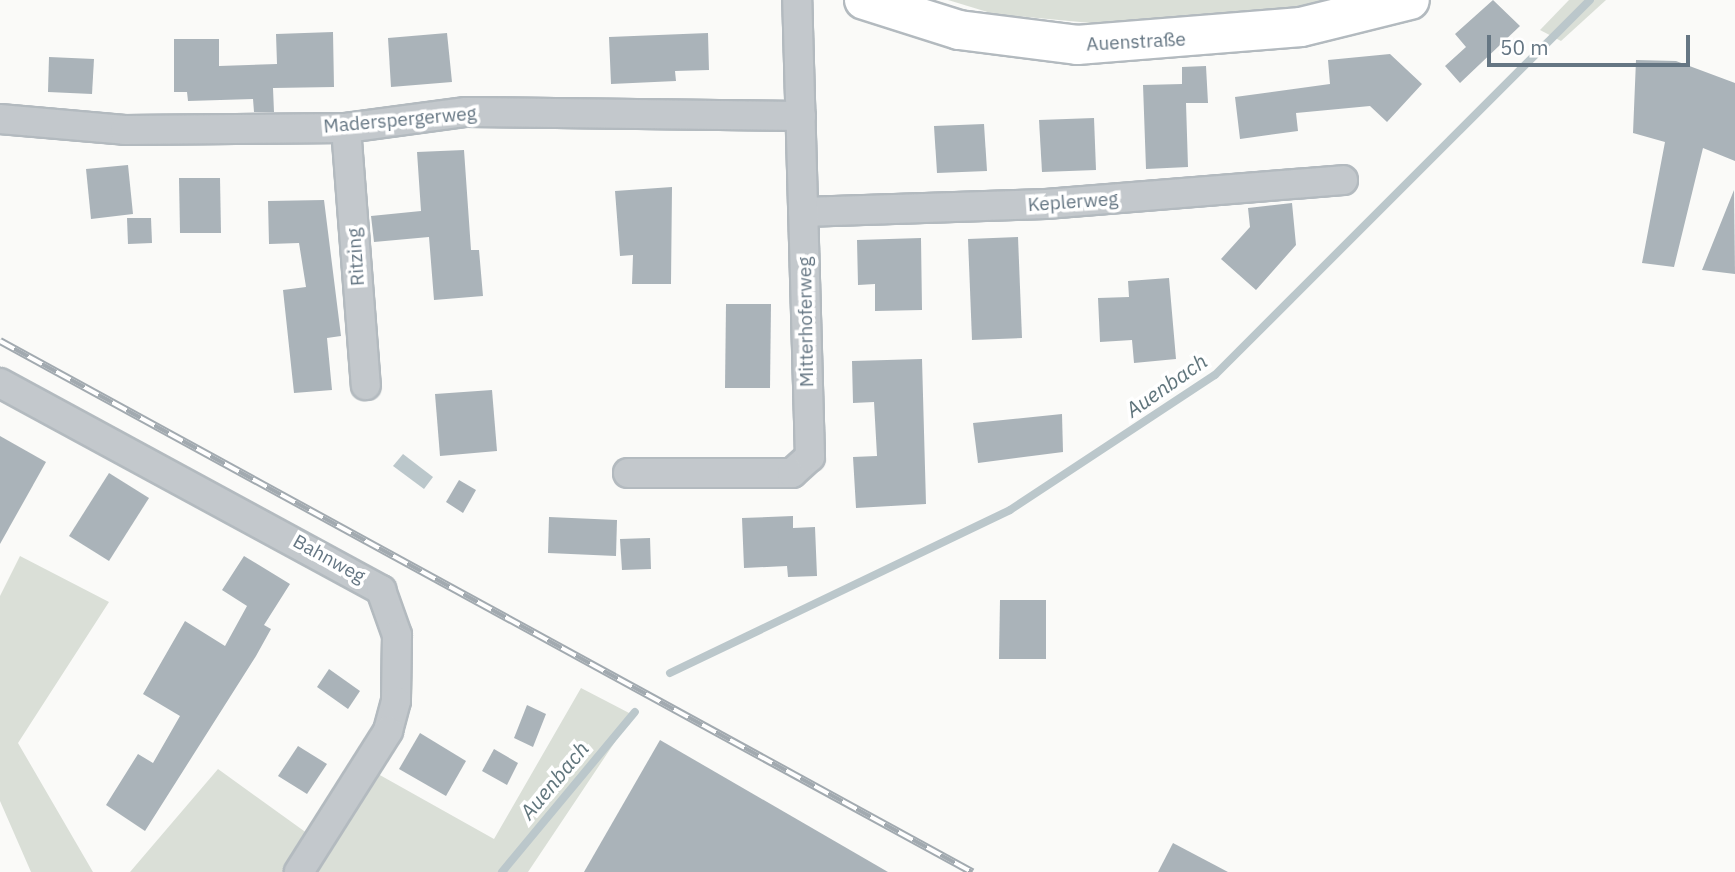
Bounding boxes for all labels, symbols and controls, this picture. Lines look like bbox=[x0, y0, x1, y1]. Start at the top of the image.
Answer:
scale bar bbox=[1490, 21, 1693, 65]
street label: Auenstraße bbox=[1086, 28, 1186, 56]
text: 50 m bbox=[1500, 33, 1549, 61]
street label: Maderspergerweg bbox=[322, 102, 478, 138]
street label: Keplerweg bbox=[1027, 187, 1119, 217]
street label: Ritzing bbox=[343, 227, 369, 287]
street label: Mitterhoferweg bbox=[793, 257, 819, 387]
water label: Auenbach bbox=[1120, 348, 1212, 422]
street label: Bahnweg bbox=[289, 530, 369, 588]
water label: Auenbach bbox=[514, 736, 594, 824]

